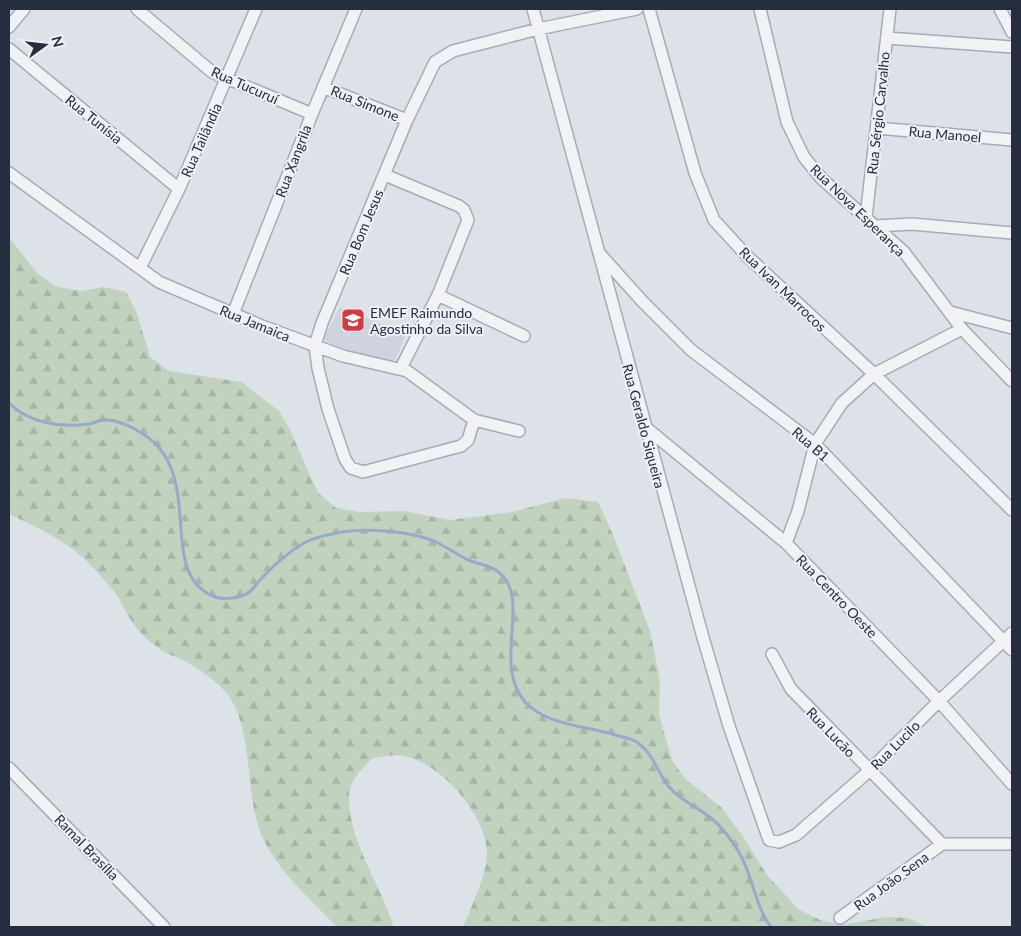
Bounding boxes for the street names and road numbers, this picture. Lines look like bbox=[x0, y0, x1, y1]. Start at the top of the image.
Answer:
street label: Rua Sérgio Carvalho bbox=[863, 51, 893, 175]
street label: Rua Tucuruí bbox=[209, 63, 282, 108]
street label: Rua Simone bbox=[328, 82, 402, 124]
street label: Rua Tunísia bbox=[62, 91, 126, 147]
street label: Rua Tailândia bbox=[177, 100, 225, 180]
street label: Rua Xangrila bbox=[271, 122, 315, 200]
street label: Rua Manoel bbox=[908, 122, 982, 146]
street label: Rua Nova Esperança bbox=[807, 160, 909, 260]
street label: Rua Bom Jesus bbox=[335, 187, 387, 277]
street label: Rua Ivan Marrocos bbox=[736, 243, 830, 335]
street label: Rua Jamaica bbox=[217, 301, 293, 345]
street label: Rua Geraldo Siqueira bbox=[619, 362, 669, 490]
street label: Rua B1 bbox=[789, 423, 833, 465]
street label: Rua Centro Oeste bbox=[793, 551, 881, 641]
street label: Rua Lucão bbox=[803, 703, 859, 761]
street label: Rua Lucilo bbox=[867, 717, 923, 773]
street label: Ramal Brasília bbox=[51, 810, 123, 884]
street label: Rua João Sena bbox=[850, 848, 932, 914]

